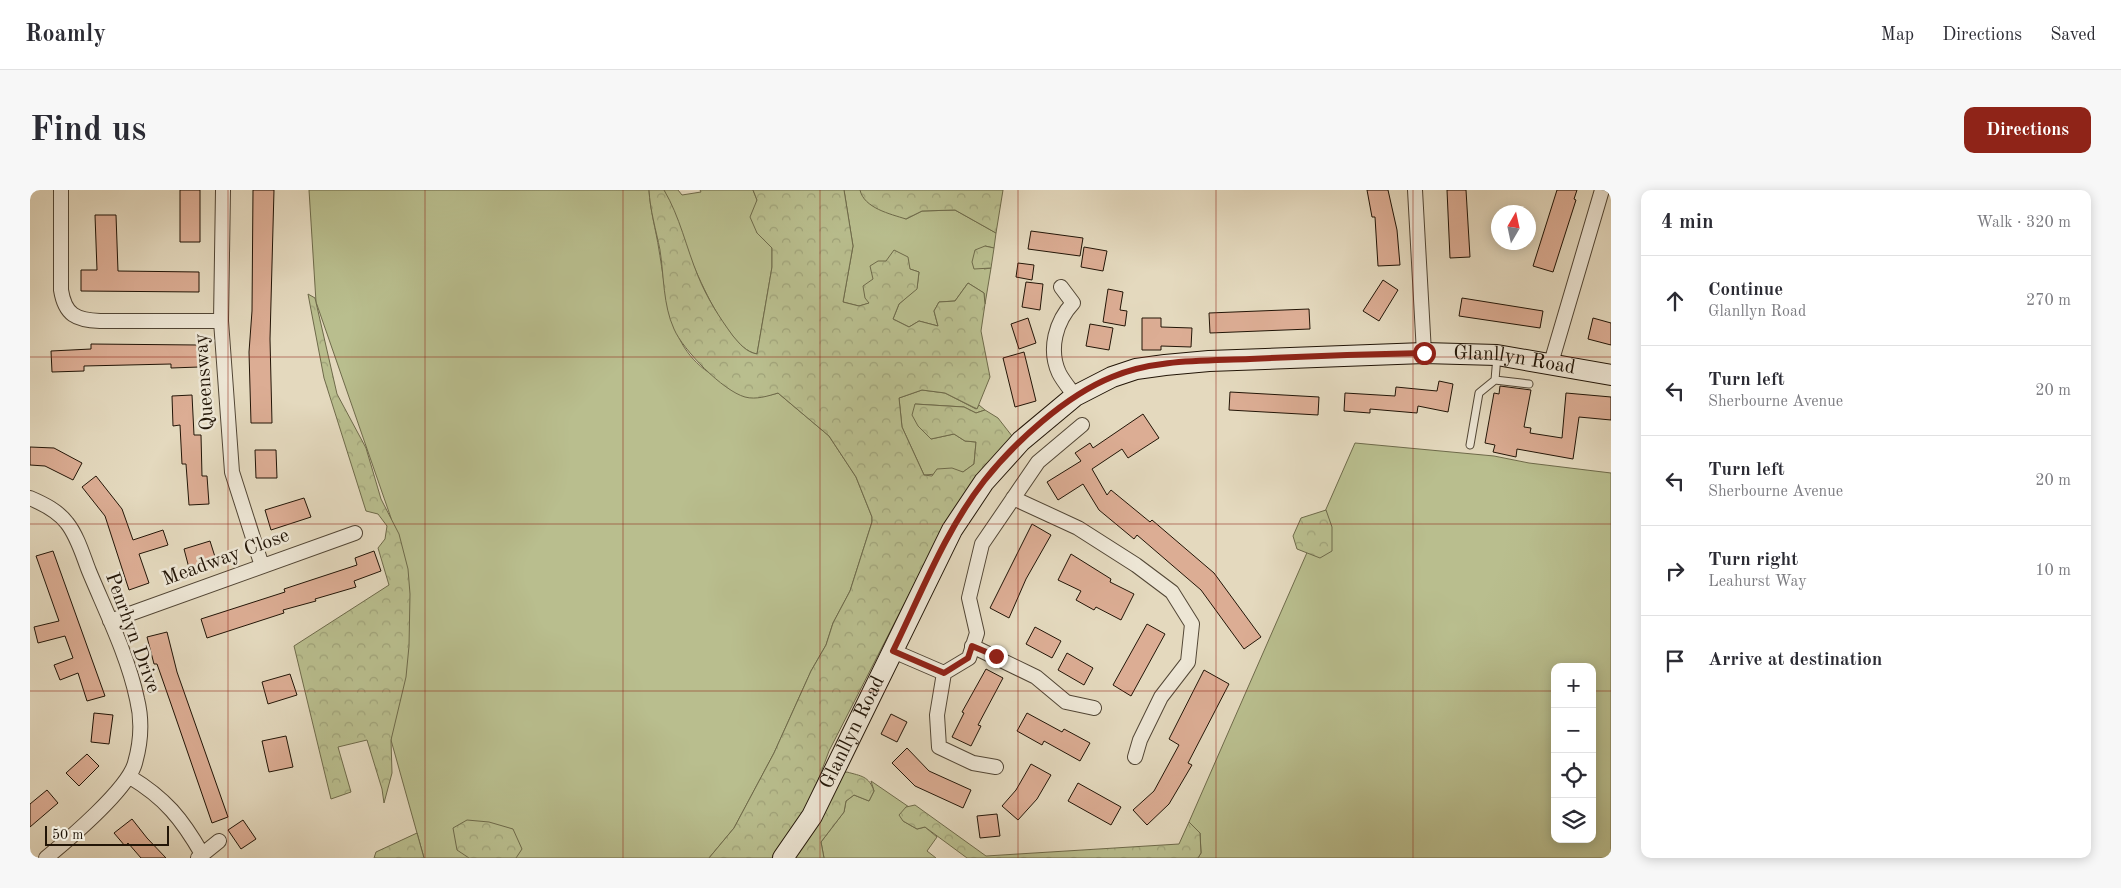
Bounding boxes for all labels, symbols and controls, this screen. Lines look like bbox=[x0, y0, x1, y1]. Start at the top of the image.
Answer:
text: Roamly bbox=[25, 23, 106, 47]
text: Map bbox=[1881, 26, 1914, 44]
text: Directions bbox=[1942, 26, 2022, 44]
text: Saved bbox=[2050, 26, 2096, 44]
button: Directions bbox=[1964, 107, 2091, 153]
text: Find us bbox=[30, 113, 146, 148]
north arrow bbox=[1491, 205, 1536, 250]
text: 4 min bbox=[1661, 212, 1714, 233]
text: Walk · 320 m bbox=[1976, 215, 2071, 231]
text: Continue bbox=[1708, 281, 1783, 300]
icon: ahead bbox=[1661, 287, 1689, 315]
text: 270 m bbox=[2026, 293, 2071, 309]
text: Glanllyn Road bbox=[1708, 304, 1806, 320]
street label: Queensway bbox=[192, 332, 218, 431]
route start bbox=[1413, 342, 1436, 365]
street label: Glanllyn Road bbox=[1453, 344, 1577, 379]
text: Turn left bbox=[1708, 371, 1785, 390]
icon: left bbox=[1661, 377, 1689, 405]
text: 20 m bbox=[2035, 383, 2071, 399]
text: Sherbourne Avenue bbox=[1708, 394, 1843, 410]
text: Turn left bbox=[1708, 461, 1785, 480]
icon: left bbox=[1661, 467, 1689, 495]
text: 20 m bbox=[2035, 473, 2071, 489]
text: Sherbourne Avenue bbox=[1708, 484, 1843, 500]
street label: Meadway Close bbox=[160, 526, 292, 590]
text: Turn right bbox=[1708, 551, 1798, 570]
icon: right bbox=[1661, 557, 1689, 585]
text: 10 m bbox=[2035, 563, 2071, 579]
street label: Penrhyn Drive bbox=[101, 570, 163, 696]
text: Leahurst Way bbox=[1708, 574, 1807, 590]
route end bbox=[985, 645, 1008, 668]
icon: arrive bbox=[1661, 647, 1689, 675]
text: Arrive at destination bbox=[1708, 651, 1882, 670]
map controls bbox=[1551, 663, 1596, 843]
button: + bbox=[1551, 663, 1596, 708]
street label: Glanllyn Road bbox=[817, 673, 889, 792]
button: − bbox=[1551, 708, 1596, 753]
button: locate bbox=[1551, 753, 1596, 798]
button: layers bbox=[1551, 798, 1596, 843]
scale bar bbox=[45, 823, 169, 846]
text: 50 m bbox=[52, 828, 83, 842]

